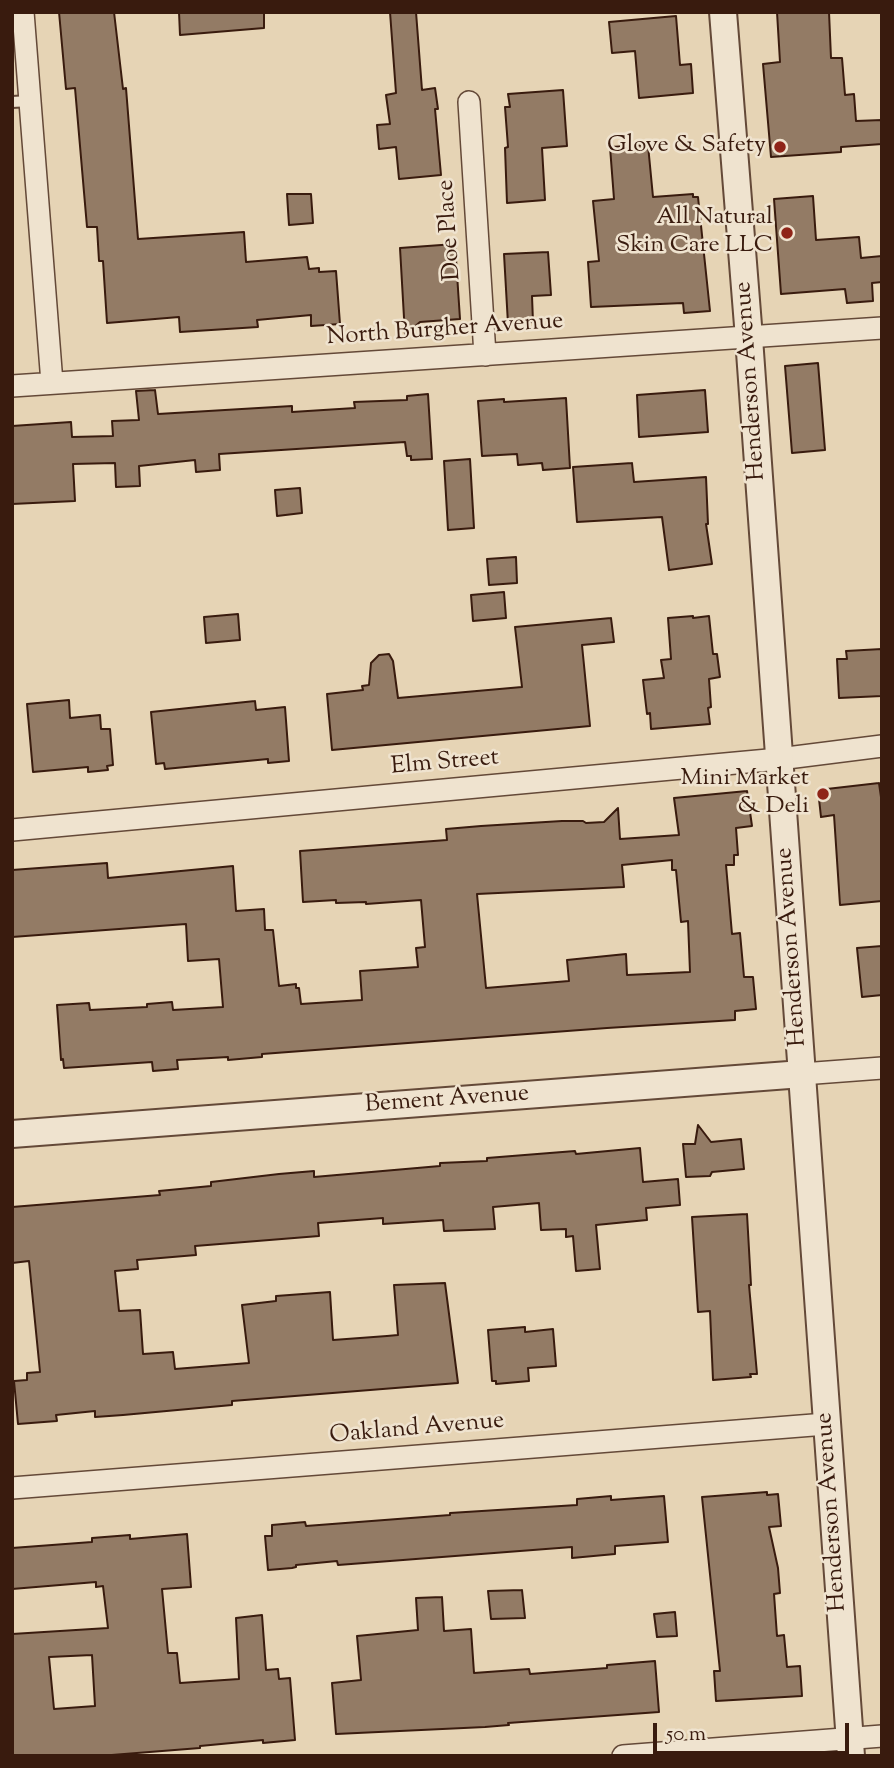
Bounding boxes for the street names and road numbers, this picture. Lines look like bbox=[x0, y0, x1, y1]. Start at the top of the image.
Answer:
street label: Doe Place bbox=[433, 178, 469, 282]
street label: Henderson Avenue bbox=[731, 280, 773, 482]
street label: North Burgher Avenue bbox=[326, 308, 564, 354]
street label: Elm Street bbox=[390, 745, 500, 783]
street label: Henderson Avenue bbox=[772, 846, 814, 1048]
street label: Bement Avenue bbox=[364, 1081, 530, 1121]
street label: Oakland Avenue bbox=[328, 1408, 506, 1452]
street label: Henderson Avenue bbox=[812, 1411, 854, 1613]

